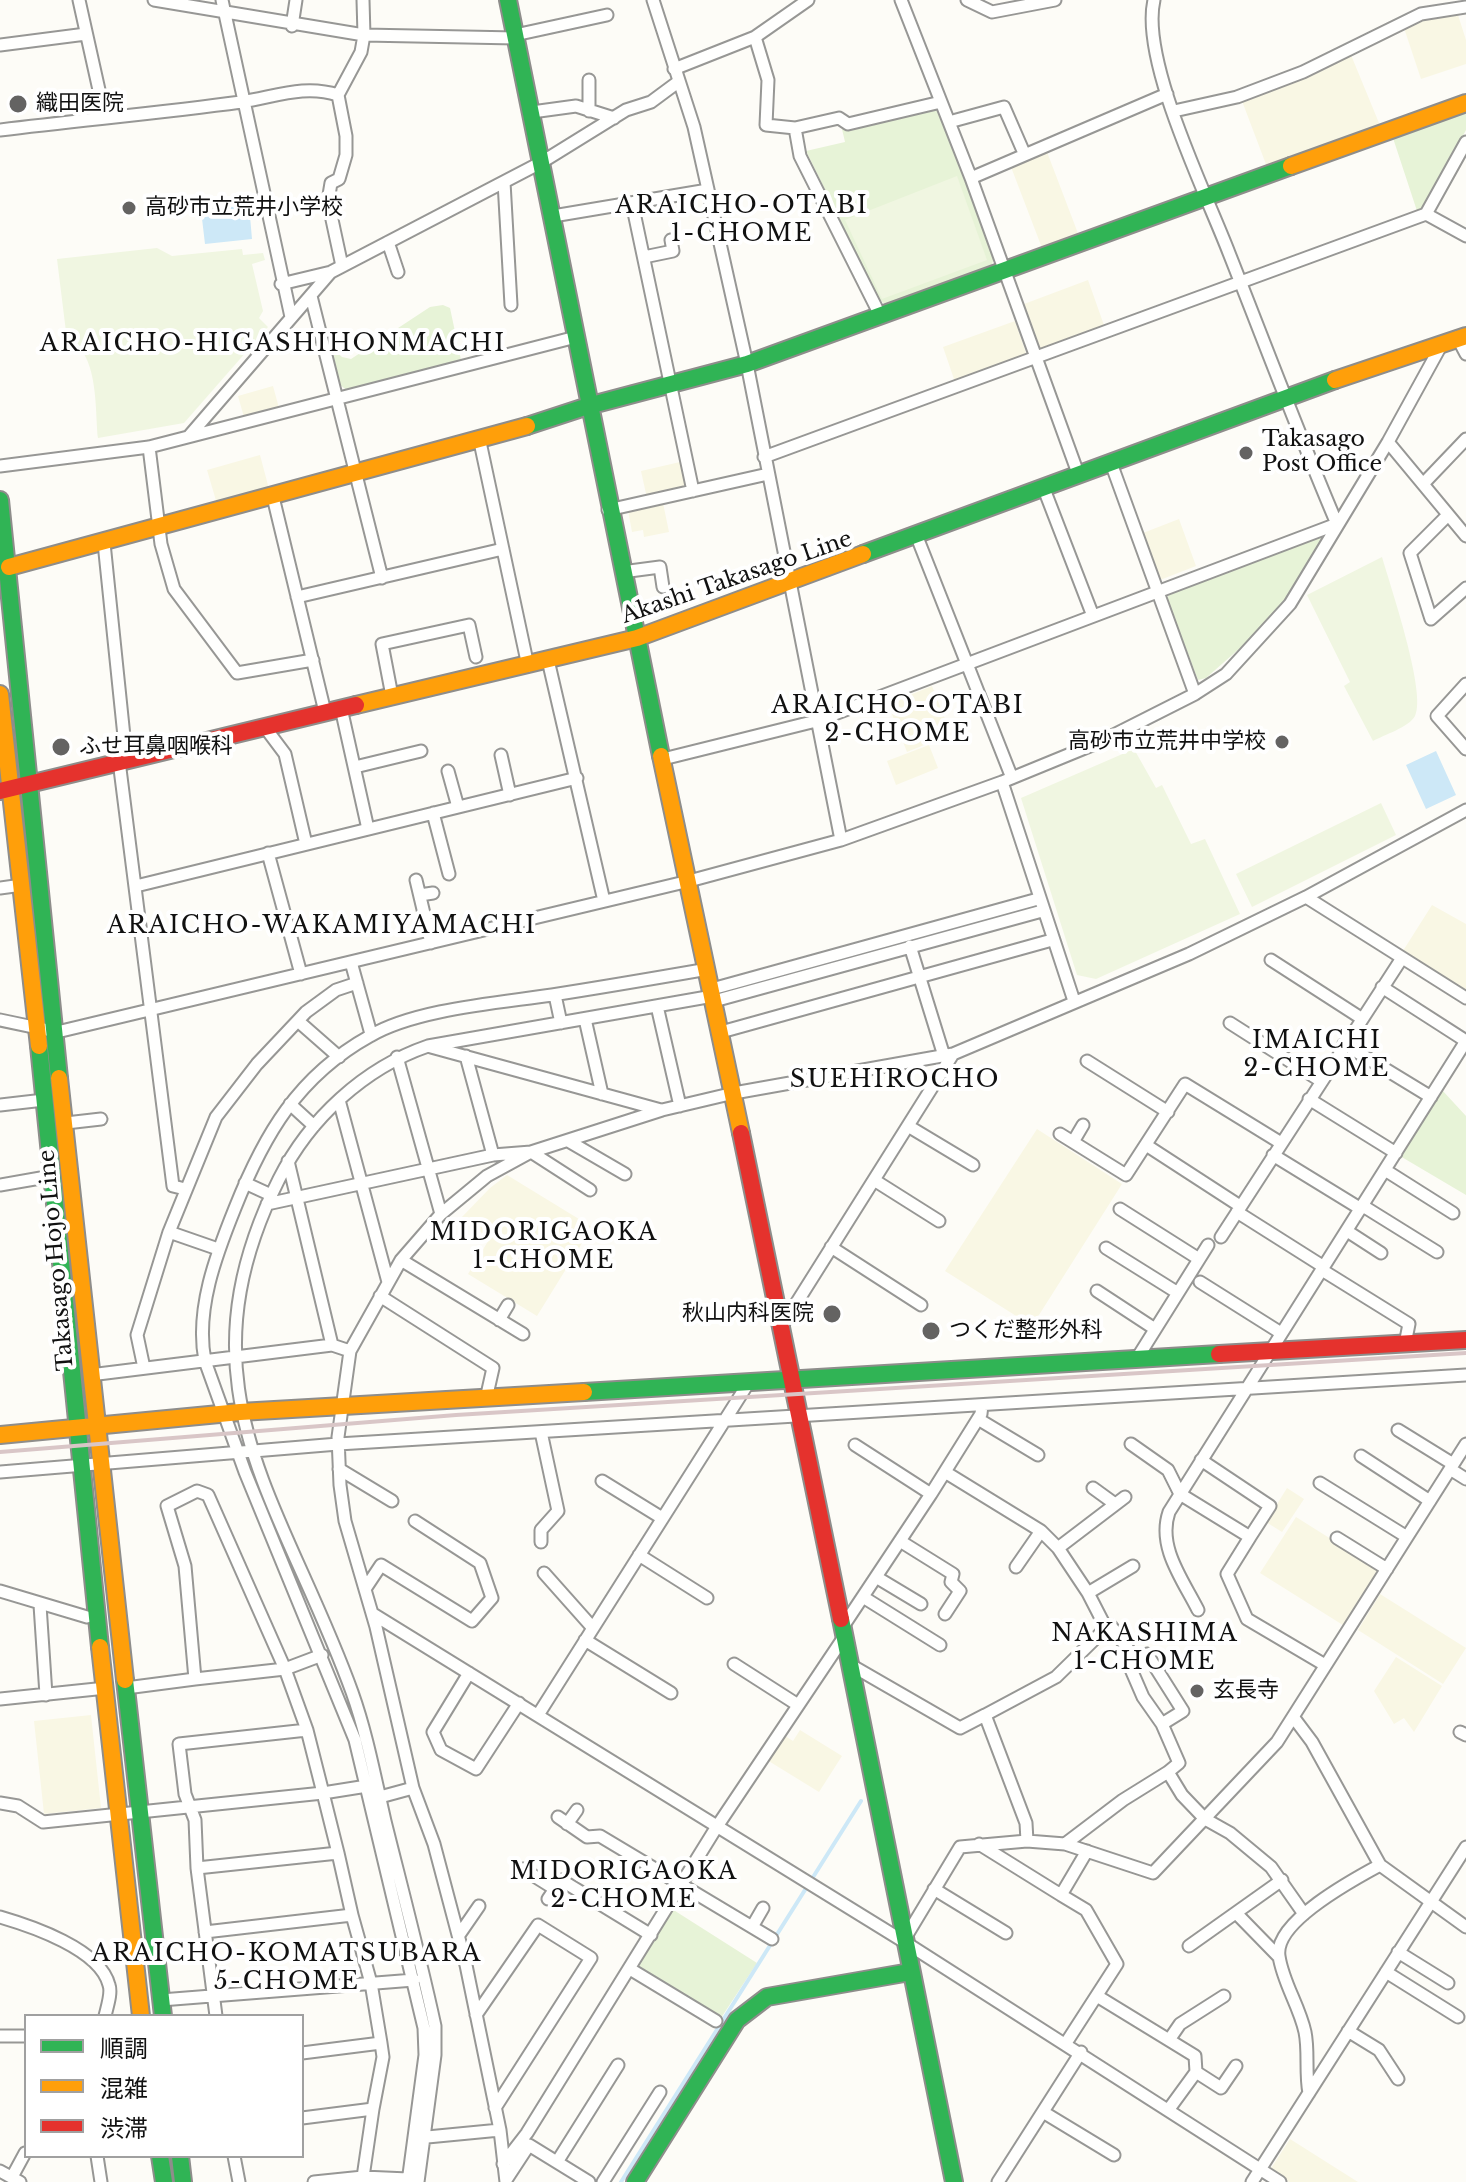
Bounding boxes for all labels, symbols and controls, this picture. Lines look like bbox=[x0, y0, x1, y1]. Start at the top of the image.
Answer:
place label: 織田医院 bbox=[36, 91, 124, 117]
marker: 織田医院 bbox=[7, 93, 29, 115]
district label: ARAICHO-OTABI 1-CHOME bbox=[615, 192, 869, 248]
place label: 高砂市立荒井小学校 bbox=[145, 195, 343, 221]
marker: 高砂市立荒井小学校 bbox=[120, 199, 138, 217]
district label: ARAICHO-HIGASHIHONMACHI bbox=[40, 330, 506, 358]
place label: Takasago Post Office bbox=[1262, 427, 1382, 478]
marker: Takasago Post Office bbox=[1237, 444, 1255, 462]
street label: Akashi Takasago Line bbox=[618, 526, 856, 630]
district label: ARAICHO-OTABI 2-CHOME bbox=[771, 692, 1025, 748]
place label: 高砂市立荒井中学校 bbox=[1068, 729, 1266, 755]
marker: 高砂市立荒井中学校 bbox=[1273, 733, 1291, 751]
place label: ふせ耳鼻咽喉科 bbox=[79, 734, 233, 760]
marker: ふせ耳鼻咽喉科 bbox=[50, 736, 72, 758]
district label: ARAICHO-WAKAMIYAMACHI bbox=[107, 912, 537, 940]
district label: IMAICHI 2-CHOME bbox=[1244, 1027, 1390, 1083]
district label: SUEHIROCHO bbox=[790, 1066, 1000, 1094]
street label: Takasago Hojo Line bbox=[34, 1148, 80, 1372]
district label: MIDORIGAOKA 1-CHOME bbox=[430, 1219, 658, 1275]
place label: 秋山内科医院 bbox=[682, 1301, 814, 1327]
marker: 秋山内科医院 bbox=[821, 1303, 843, 1325]
place label: つくだ整形外科 bbox=[949, 1318, 1103, 1344]
marker: つくだ整形外科 bbox=[920, 1320, 942, 1342]
district label: NAKASHIMA 1-CHOME bbox=[1051, 1620, 1239, 1676]
place label: 玄長寺 bbox=[1213, 1678, 1279, 1704]
marker: 玄長寺 bbox=[1188, 1682, 1206, 1700]
district label: MIDORIGAOKA 2-CHOME bbox=[510, 1858, 738, 1914]
district label: ARAICHO-KOMATSUBARA 5-CHOME bbox=[92, 1940, 482, 1996]
legend bbox=[24, 2014, 304, 2158]
text: 順調 bbox=[100, 2034, 148, 2063]
text: 混雑 bbox=[100, 2074, 148, 2103]
text: 渋滞 bbox=[100, 2114, 148, 2143]

